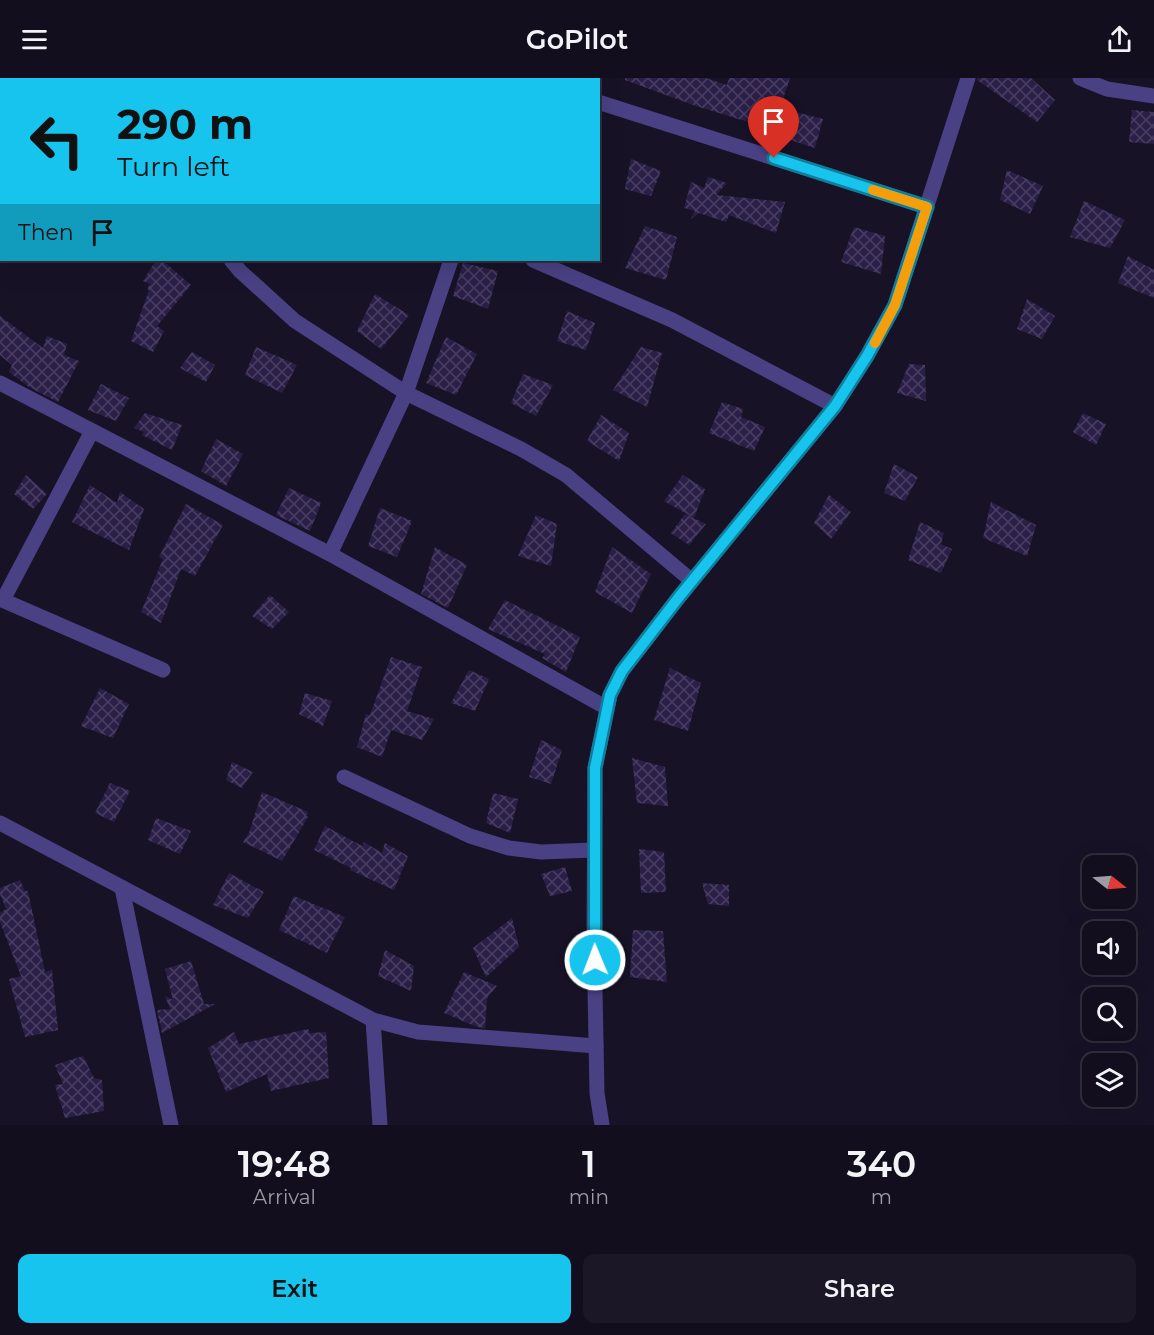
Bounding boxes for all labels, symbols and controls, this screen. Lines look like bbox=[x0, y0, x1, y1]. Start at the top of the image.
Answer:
icon: menu bbox=[18, 23, 51, 56]
text: GoPilot bbox=[526, 23, 628, 56]
icon: share bbox=[1103, 23, 1136, 56]
pin bbox=[748, 96, 799, 158]
text: 290 m bbox=[117, 98, 253, 150]
icon: left bbox=[18, 102, 96, 180]
icon: arrive bbox=[757, 105, 790, 138]
text: Turn left bbox=[117, 150, 230, 183]
icon: arrive bbox=[86, 216, 119, 249]
text: Then bbox=[18, 219, 74, 246]
north arrow bbox=[1082, 855, 1136, 909]
map controls bbox=[1082, 855, 1136, 1107]
button: sound bbox=[1082, 921, 1136, 975]
position arrow bbox=[563, 928, 627, 992]
button: search bbox=[1082, 987, 1136, 1041]
button: layers bbox=[1082, 1053, 1136, 1107]
text: 19:48 bbox=[238, 1142, 331, 1186]
text: 1 bbox=[582, 1142, 596, 1186]
text: 340 bbox=[847, 1142, 916, 1186]
text: Arrival bbox=[253, 1185, 316, 1209]
text: min bbox=[569, 1185, 609, 1209]
text: m bbox=[871, 1185, 892, 1209]
button: Exit bbox=[18, 1254, 571, 1323]
button: Share bbox=[583, 1254, 1136, 1323]

